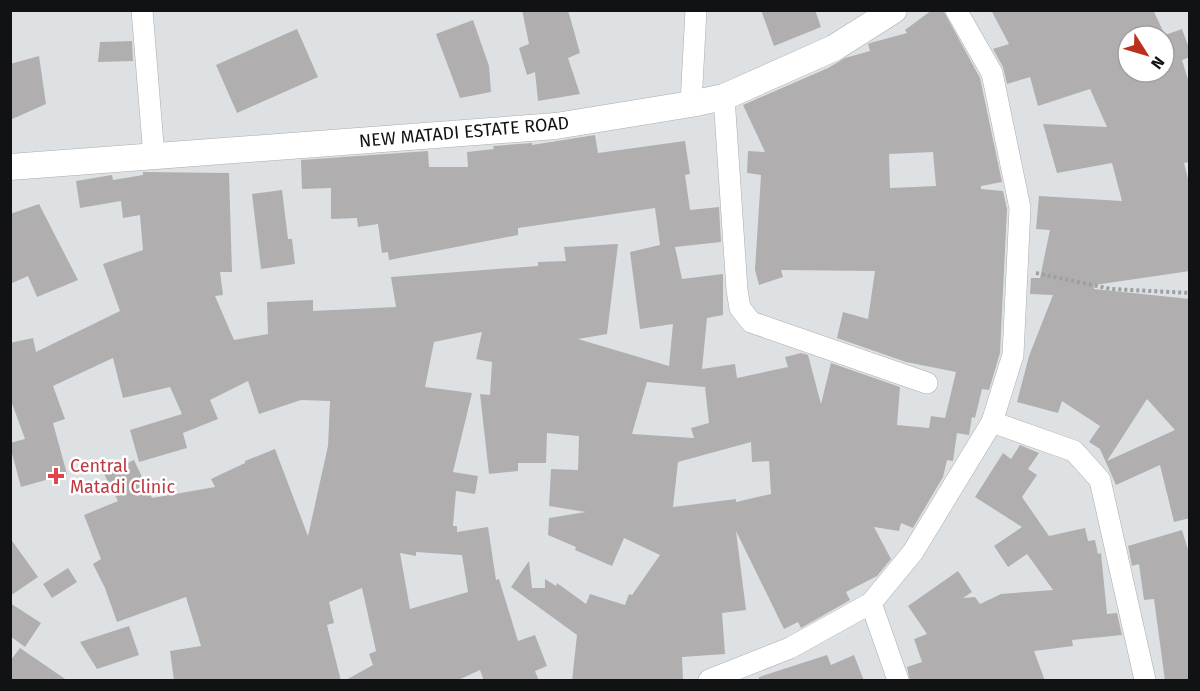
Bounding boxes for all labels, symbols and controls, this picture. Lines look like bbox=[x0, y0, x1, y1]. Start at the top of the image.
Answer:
north arrow bbox=[1116, 24, 1176, 84]
text: N bbox=[1147, 53, 1168, 73]
street label: NEW MATADI ESTATE ROAD bbox=[358, 112, 570, 152]
place label: Central Matadi Clinic bbox=[70, 455, 175, 498]
marker: Central Matadi Clinic bbox=[47, 467, 65, 485]

